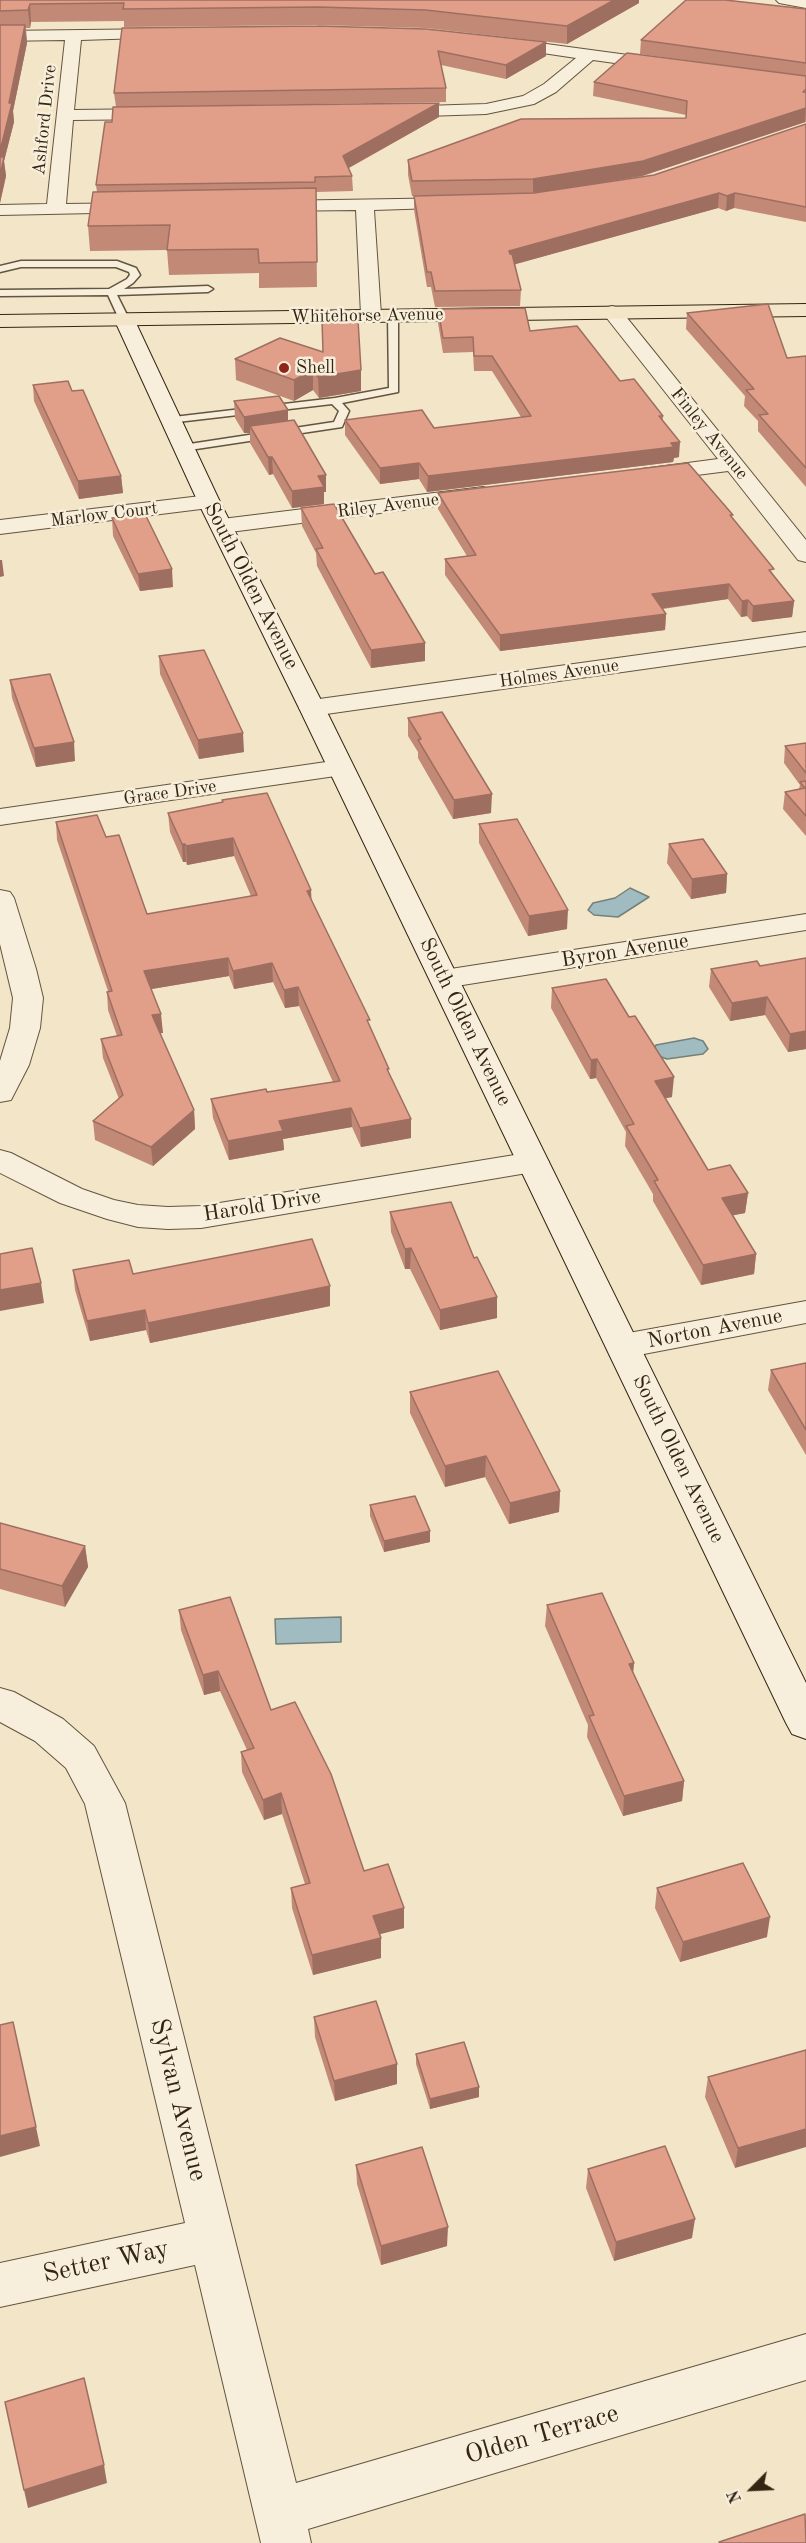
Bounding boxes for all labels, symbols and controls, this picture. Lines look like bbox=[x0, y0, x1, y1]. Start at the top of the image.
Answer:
street label: Ashford Drive bbox=[28, 64, 62, 176]
street label: Whitehorse Avenue bbox=[290, 304, 444, 328]
place label: Shell bbox=[296, 357, 335, 379]
marker: Shell bbox=[277, 361, 291, 375]
street label: Finley Avenue bbox=[665, 384, 753, 484]
street label: Riley Avenue bbox=[336, 489, 440, 523]
street label: Marlow Court bbox=[49, 498, 159, 532]
street label: South Olden Avenue bbox=[198, 498, 304, 674]
street label: Holmes Avenue bbox=[498, 655, 620, 693]
street label: Grace Drive bbox=[122, 776, 218, 810]
street label: Byron Avenue bbox=[560, 928, 690, 974]
street label: South Olden Avenue bbox=[413, 934, 517, 1110]
street label: Harold Drive bbox=[201, 1184, 323, 1228]
street label: Norton Avenue bbox=[645, 1304, 785, 1354]
street label: South Olden Avenue bbox=[626, 1371, 730, 1547]
street label: Sylvan Avenue bbox=[143, 2015, 213, 2185]
street label: Setter Way bbox=[40, 2233, 172, 2291]
street label: Olden Terrace bbox=[462, 2398, 622, 2472]
north arrow bbox=[722, 2459, 782, 2519]
text: N bbox=[726, 2487, 745, 2505]

